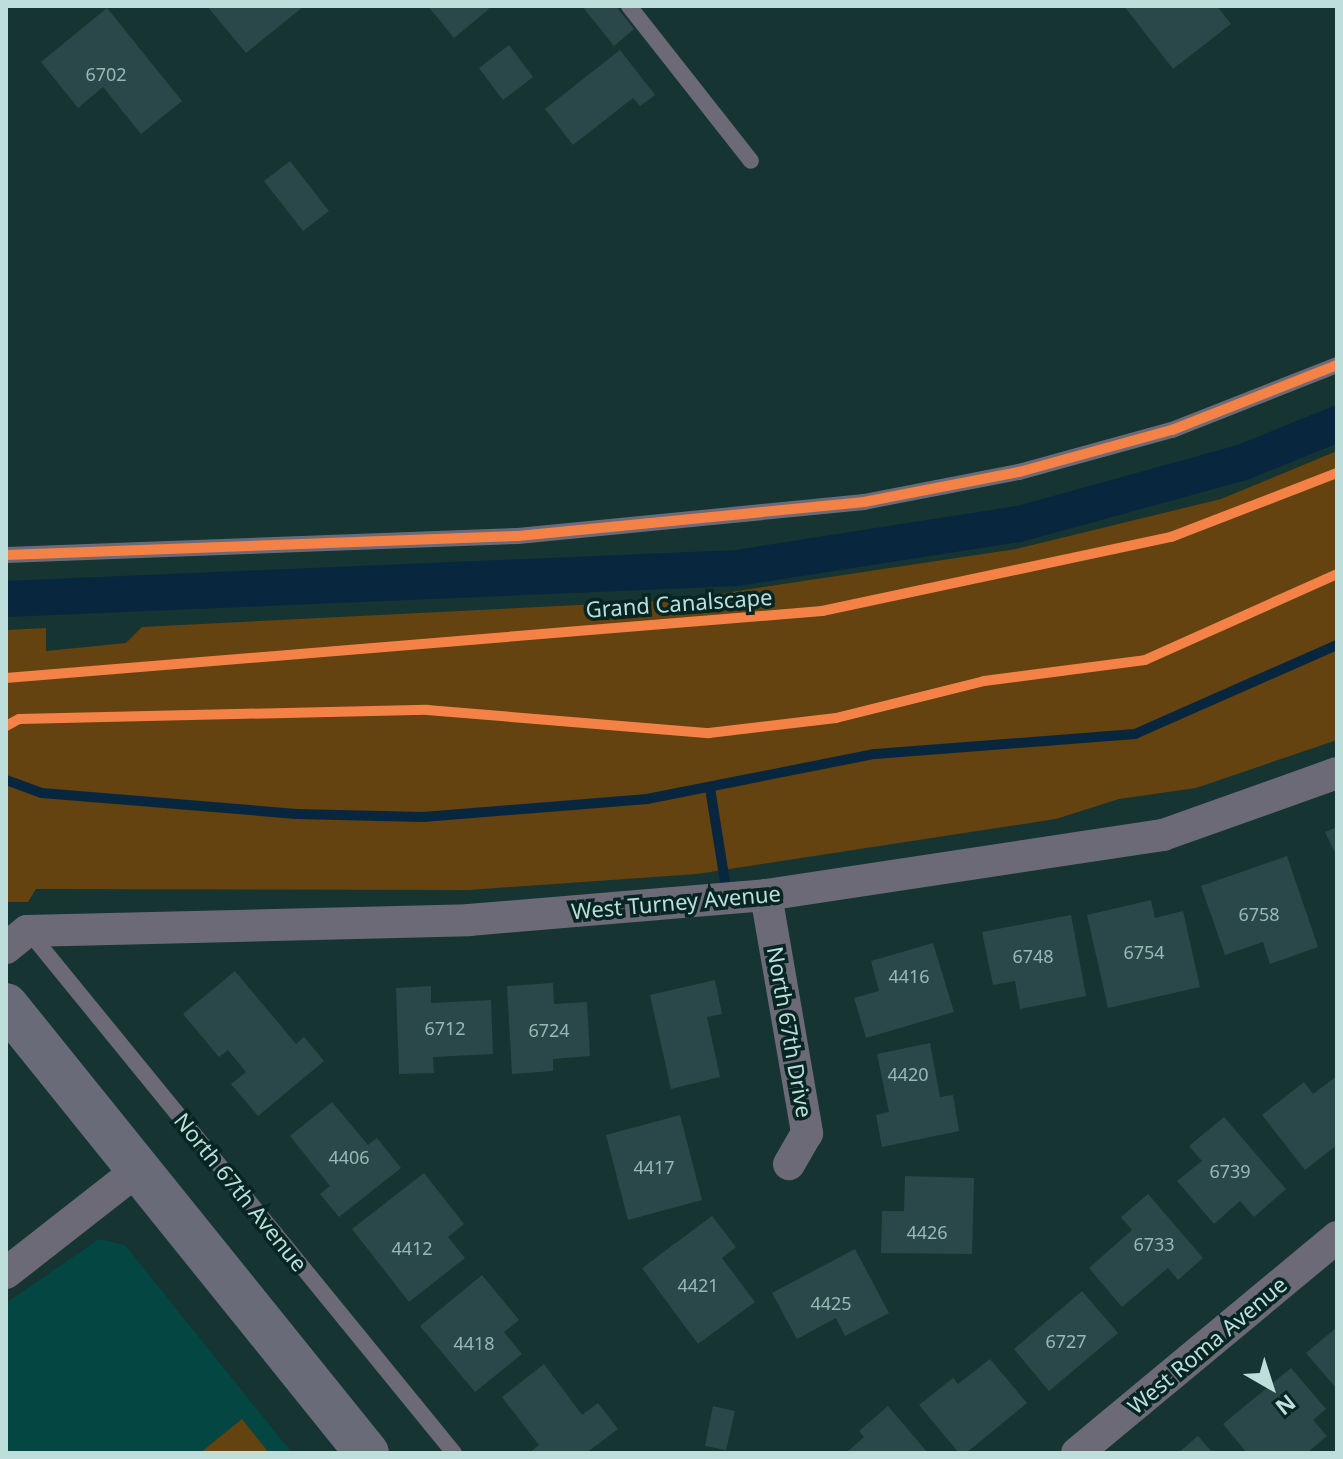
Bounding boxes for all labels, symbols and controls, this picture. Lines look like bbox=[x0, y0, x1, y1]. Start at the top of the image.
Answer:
house number: 6702 bbox=[85, 63, 127, 85]
street label: Grand Canalscape bbox=[585, 583, 773, 623]
street label: West Turney Avenue bbox=[570, 880, 782, 924]
house number: 6758 bbox=[1238, 903, 1280, 925]
house number: 6754 bbox=[1123, 941, 1165, 963]
street label: North 67th Drive bbox=[762, 944, 818, 1120]
house number: 6748 bbox=[1012, 945, 1054, 967]
house number: 4416 bbox=[888, 965, 930, 987]
house number: 6712 bbox=[424, 1017, 466, 1039]
house number: 6724 bbox=[528, 1019, 570, 1041]
house number: 4420 bbox=[887, 1063, 929, 1085]
street label: North 67th Avenue bbox=[169, 1108, 313, 1276]
house number: 4406 bbox=[328, 1146, 370, 1168]
house number: 4417 bbox=[633, 1156, 675, 1178]
house number: 6739 bbox=[1209, 1160, 1251, 1182]
house number: 4426 bbox=[906, 1221, 948, 1243]
house number: 6733 bbox=[1133, 1233, 1175, 1255]
house number: 4412 bbox=[391, 1237, 433, 1259]
street label: West Roma Avenue bbox=[1122, 1271, 1292, 1419]
house number: 4421 bbox=[677, 1274, 719, 1296]
house number: 4425 bbox=[810, 1292, 852, 1314]
house number: 6727 bbox=[1045, 1330, 1087, 1352]
house number: 4418 bbox=[453, 1332, 495, 1354]
north arrow bbox=[1231, 1347, 1311, 1427]
text: N bbox=[1270, 1388, 1303, 1423]

